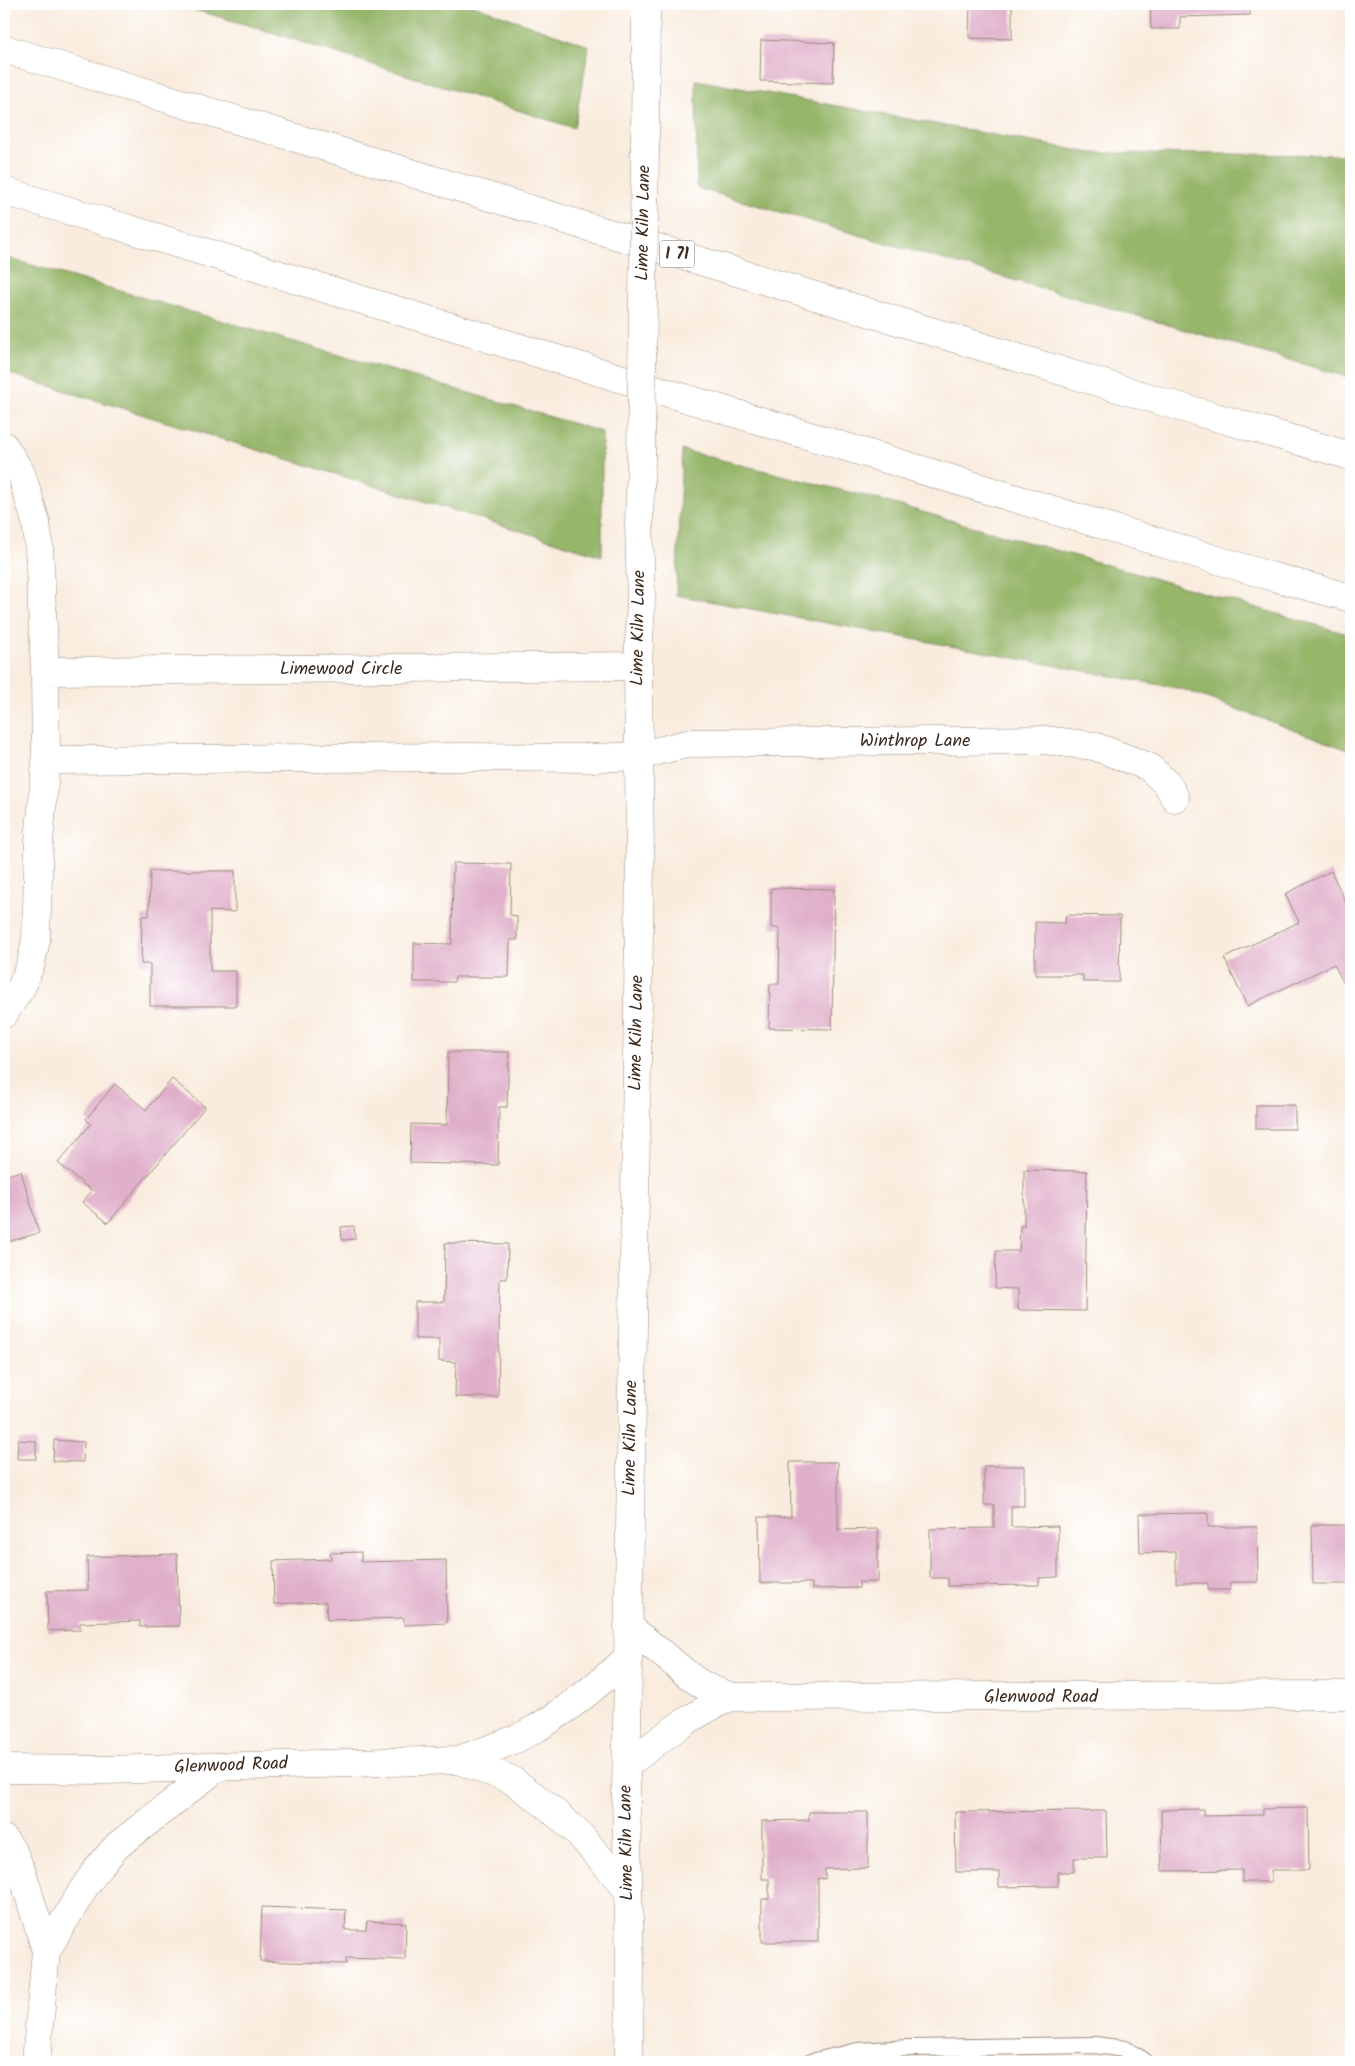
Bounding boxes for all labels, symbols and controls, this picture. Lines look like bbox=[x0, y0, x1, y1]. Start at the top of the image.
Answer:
street label: Lime Kiln Lane bbox=[628, 165, 660, 281]
road number: I 71 bbox=[660, 240, 694, 268]
street label: Lime Kiln Lane bbox=[623, 570, 655, 686]
street label: Limewood Circle bbox=[280, 655, 402, 684]
street label: Winthrop Lane bbox=[860, 727, 970, 756]
street label: Lime Kiln Lane bbox=[621, 975, 653, 1091]
street label: Lime Kiln Lane bbox=[615, 1380, 647, 1496]
street label: Glenwood Road bbox=[984, 1683, 1099, 1712]
street label: Glenwood Road bbox=[174, 1749, 289, 1782]
street label: Lime Kiln Lane bbox=[611, 1785, 643, 1901]

